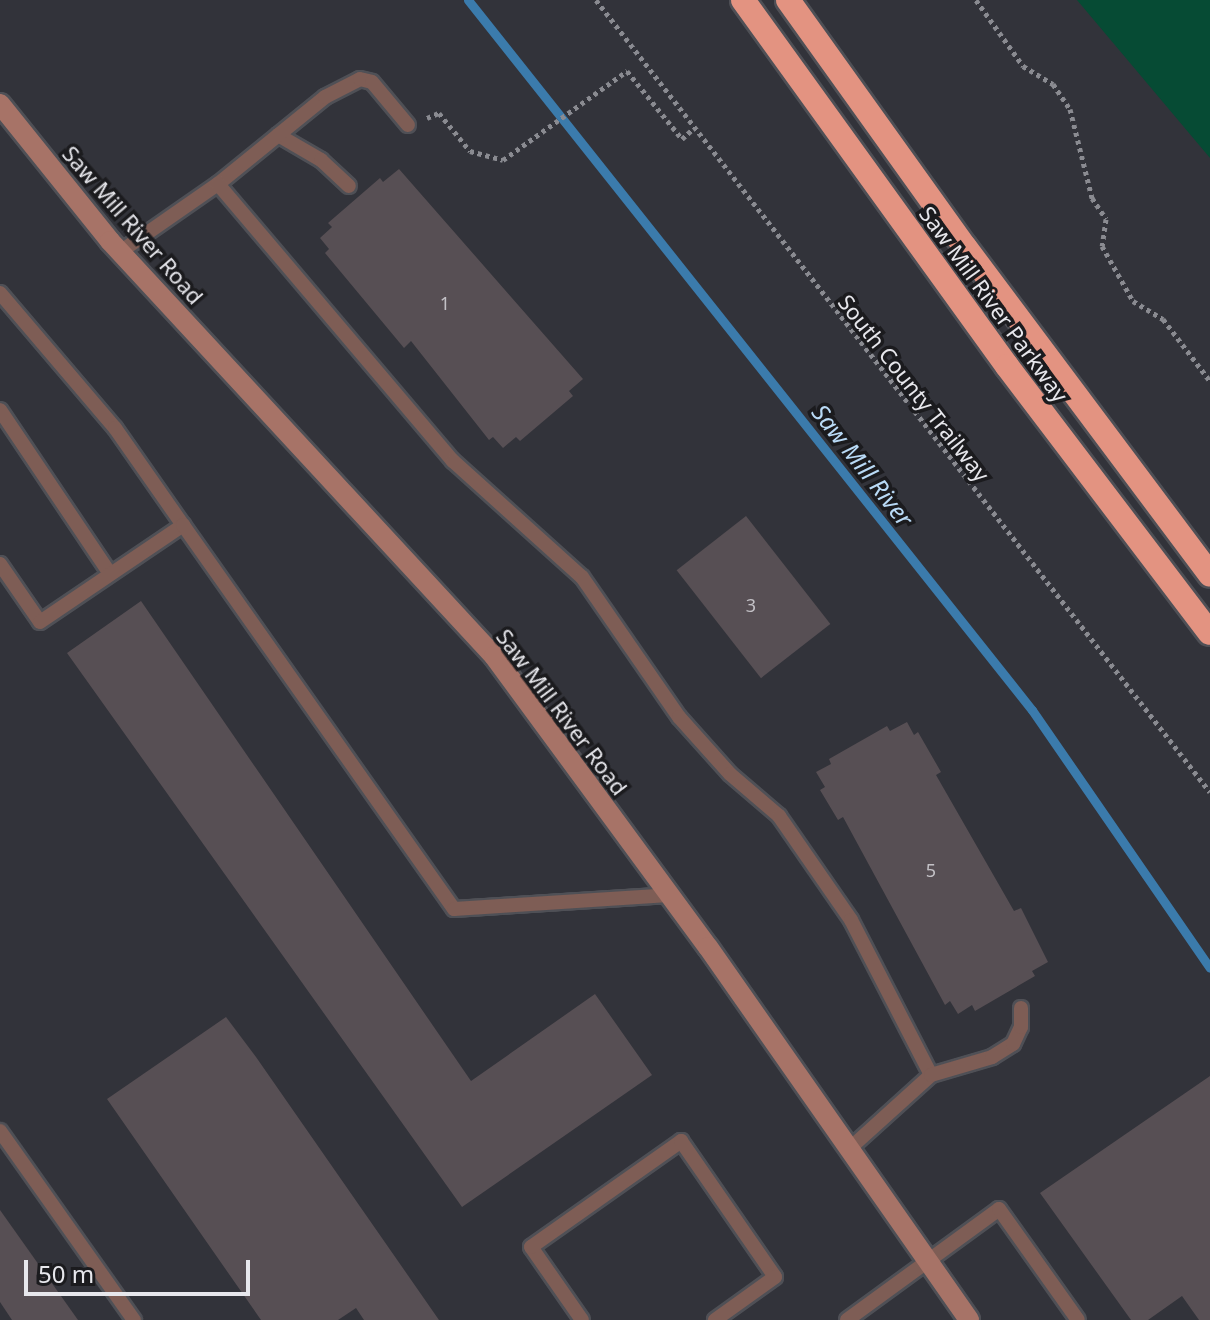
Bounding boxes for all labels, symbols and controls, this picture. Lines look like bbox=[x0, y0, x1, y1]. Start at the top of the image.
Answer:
street label: Saw Mill River Road bbox=[57, 141, 209, 309]
street label: Saw Mill River Parkway bbox=[914, 201, 1074, 407]
street label: South County Trailway bbox=[833, 289, 995, 487]
house number: 1 bbox=[440, 292, 450, 314]
water label: Saw Mill River bbox=[806, 398, 920, 532]
house number: 3 bbox=[746, 594, 756, 616]
street label: Saw Mill River Road bbox=[491, 624, 633, 800]
house number: 5 bbox=[926, 859, 936, 881]
scale bar bbox=[28, 1244, 254, 1294]
text: 50 m bbox=[38, 1257, 94, 1290]

